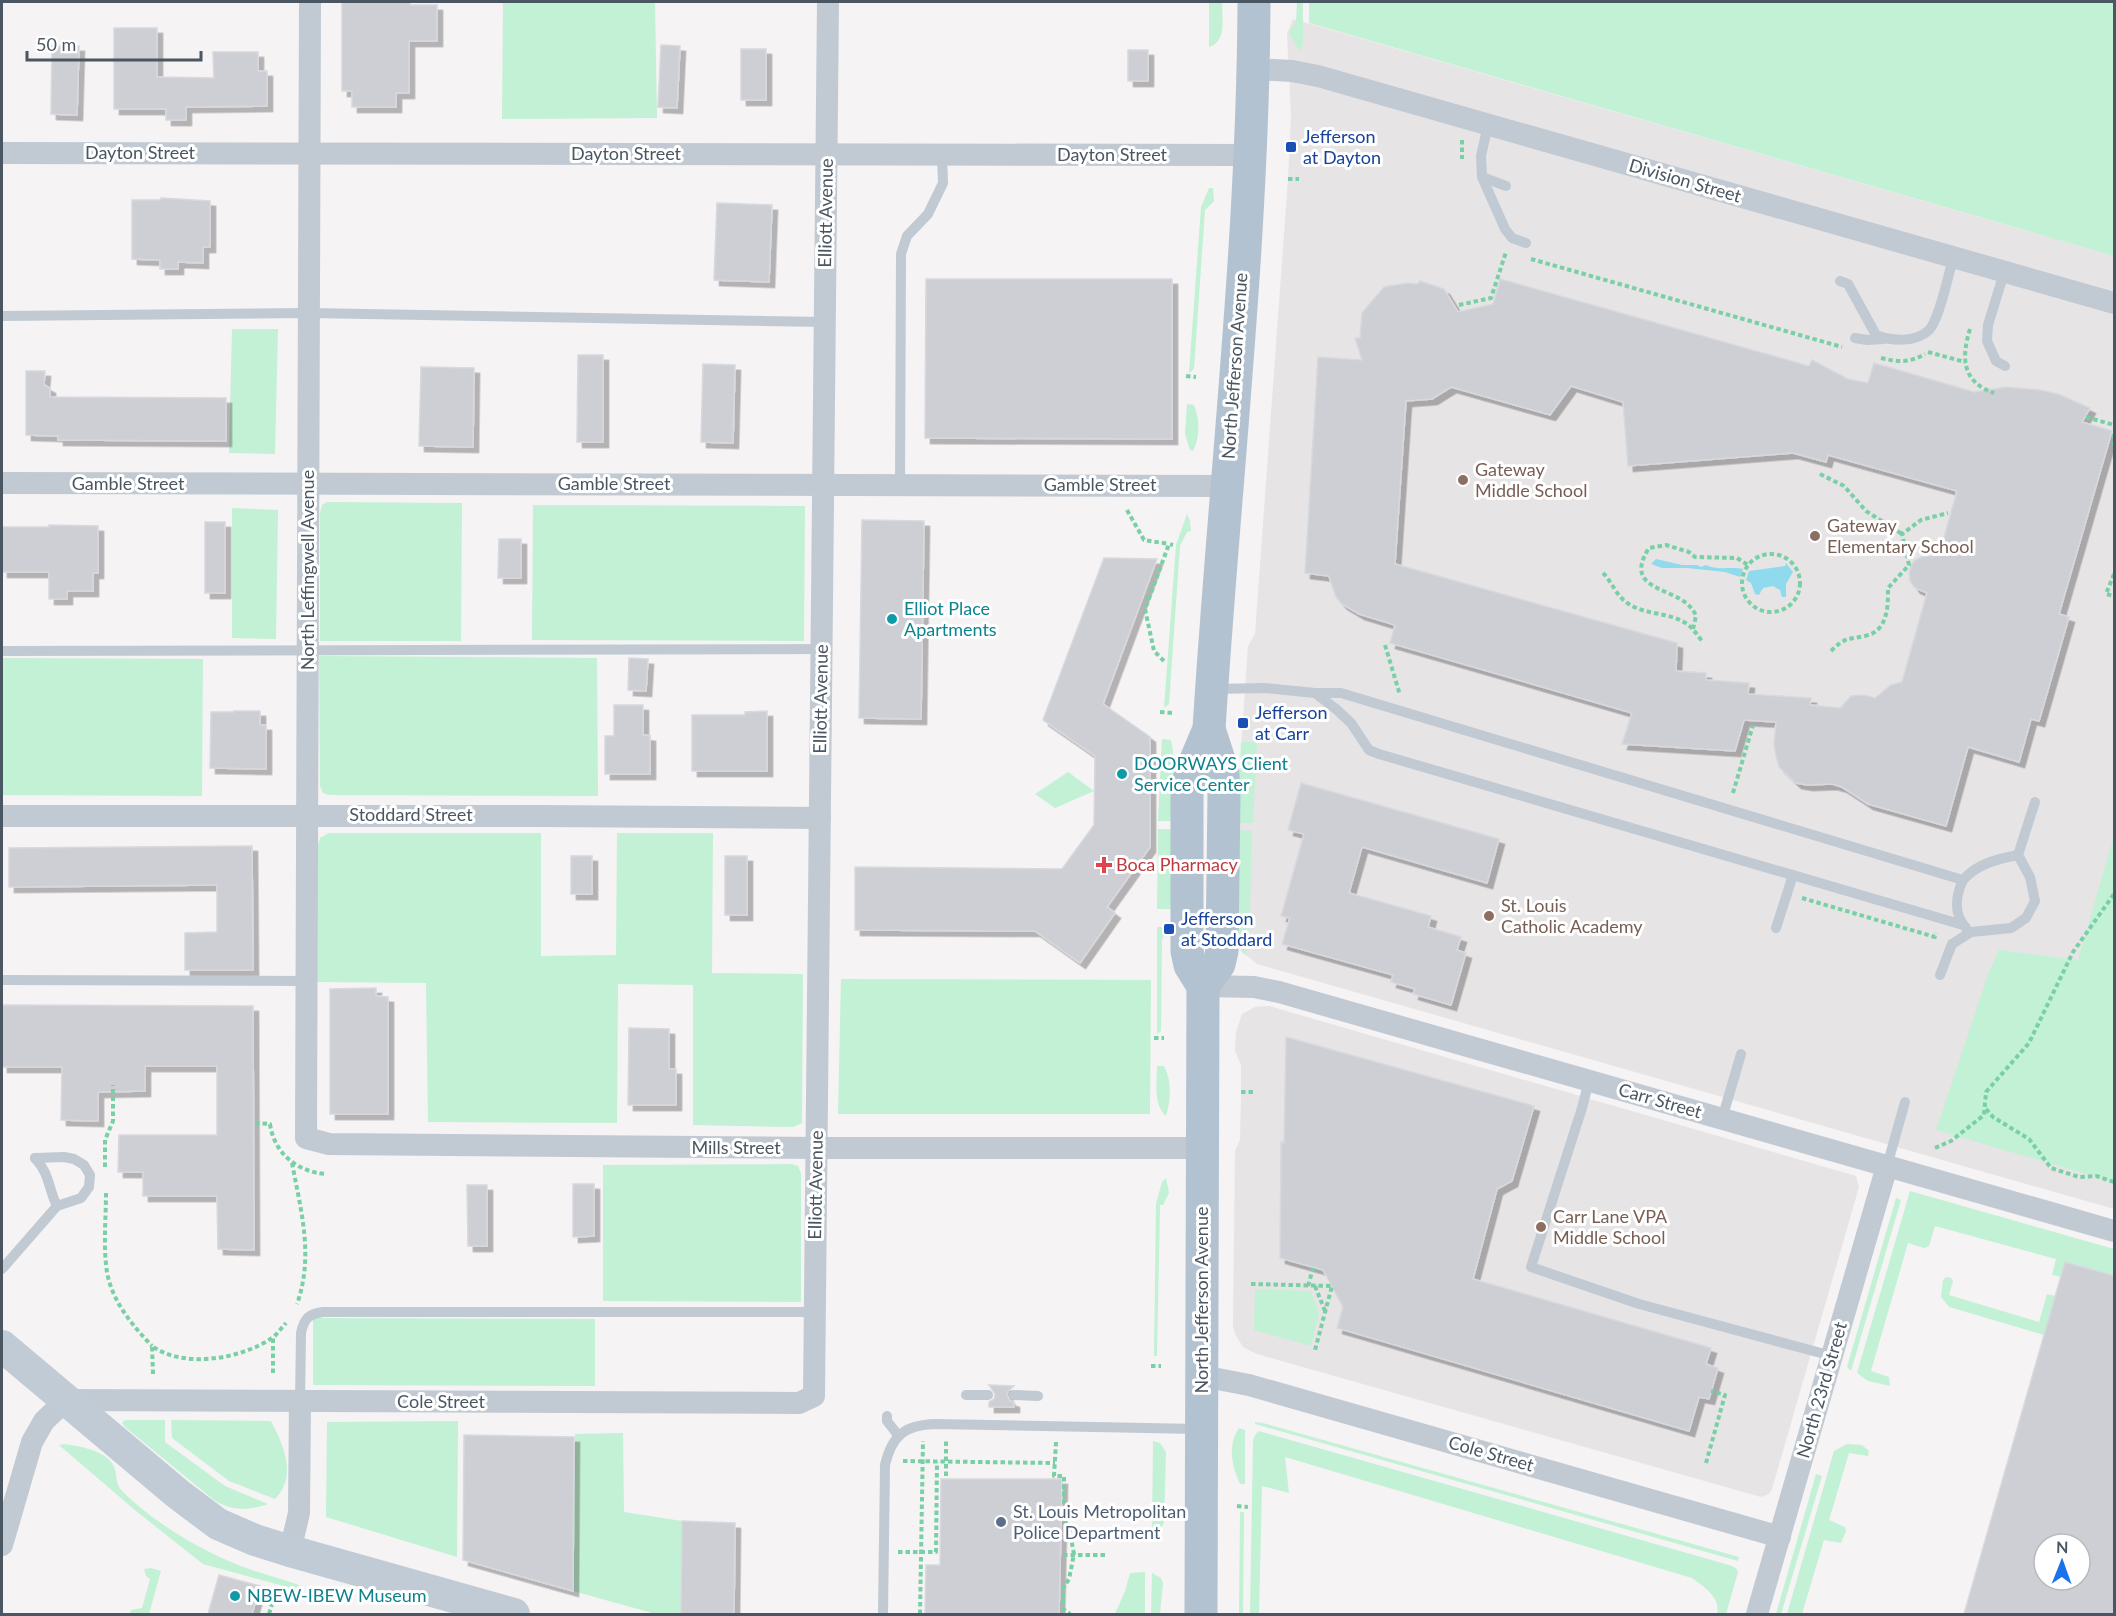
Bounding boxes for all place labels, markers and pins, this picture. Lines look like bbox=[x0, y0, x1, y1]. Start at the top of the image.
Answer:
place label: Jefferson at Dayton bbox=[1303, 125, 1381, 168]
marker: Jefferson at Dayton bbox=[1284, 140, 1298, 154]
place label: Gateway Middle School bbox=[1475, 458, 1587, 501]
marker: Gateway Middle School bbox=[1456, 473, 1470, 487]
place label: Gateway Elementary School bbox=[1827, 514, 1974, 557]
marker: Gateway Elementary School bbox=[1808, 529, 1822, 543]
place label: Elliot Place Apartments bbox=[904, 597, 997, 640]
marker: Elliot Place Apartments bbox=[885, 612, 899, 626]
place label: Jefferson at Carr bbox=[1255, 701, 1327, 744]
marker: Jefferson at Carr bbox=[1236, 716, 1250, 730]
place label: DOORWAYS Client Service Center bbox=[1134, 752, 1289, 795]
marker: DOORWAYS Client Service Center bbox=[1115, 767, 1129, 781]
place label: Boca Pharmacy bbox=[1116, 853, 1239, 875]
marker: Boca Pharmacy bbox=[1097, 858, 1111, 872]
place label: St. Louis Catholic Academy bbox=[1501, 894, 1643, 937]
place label: Jefferson at Stoddard bbox=[1181, 907, 1272, 950]
marker: St. Louis Catholic Academy bbox=[1482, 909, 1496, 923]
marker: Jefferson at Stoddard bbox=[1162, 922, 1176, 936]
place label: Carr Lane VPA Middle School bbox=[1553, 1205, 1668, 1248]
marker: Carr Lane VPA Middle School bbox=[1534, 1220, 1548, 1234]
place label: St. Louis Metropolitan Police Department bbox=[1013, 1500, 1186, 1543]
marker: St. Louis Metropolitan Police Department bbox=[994, 1515, 1008, 1529]
place label: NBEW-IBEW Museum bbox=[247, 1584, 427, 1606]
marker: NBEW-IBEW Museum bbox=[228, 1589, 242, 1603]

